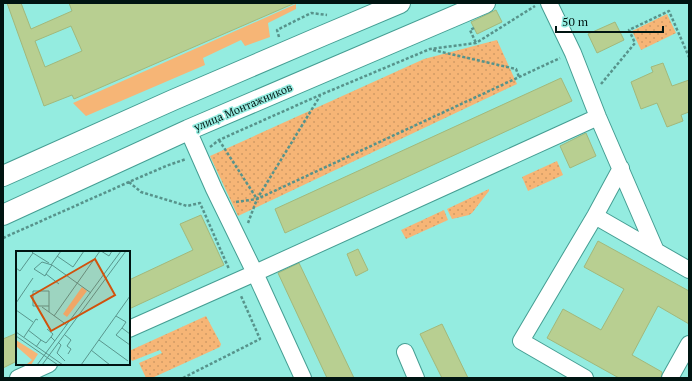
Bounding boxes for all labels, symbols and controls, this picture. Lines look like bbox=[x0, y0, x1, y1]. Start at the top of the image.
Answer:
scale bar bbox=[556, 8, 663, 34]
text: 50 m bbox=[562, 14, 589, 29]
street label: улица Монтажников bbox=[191, 80, 294, 134]
inset map bbox=[16, 251, 130, 365]

